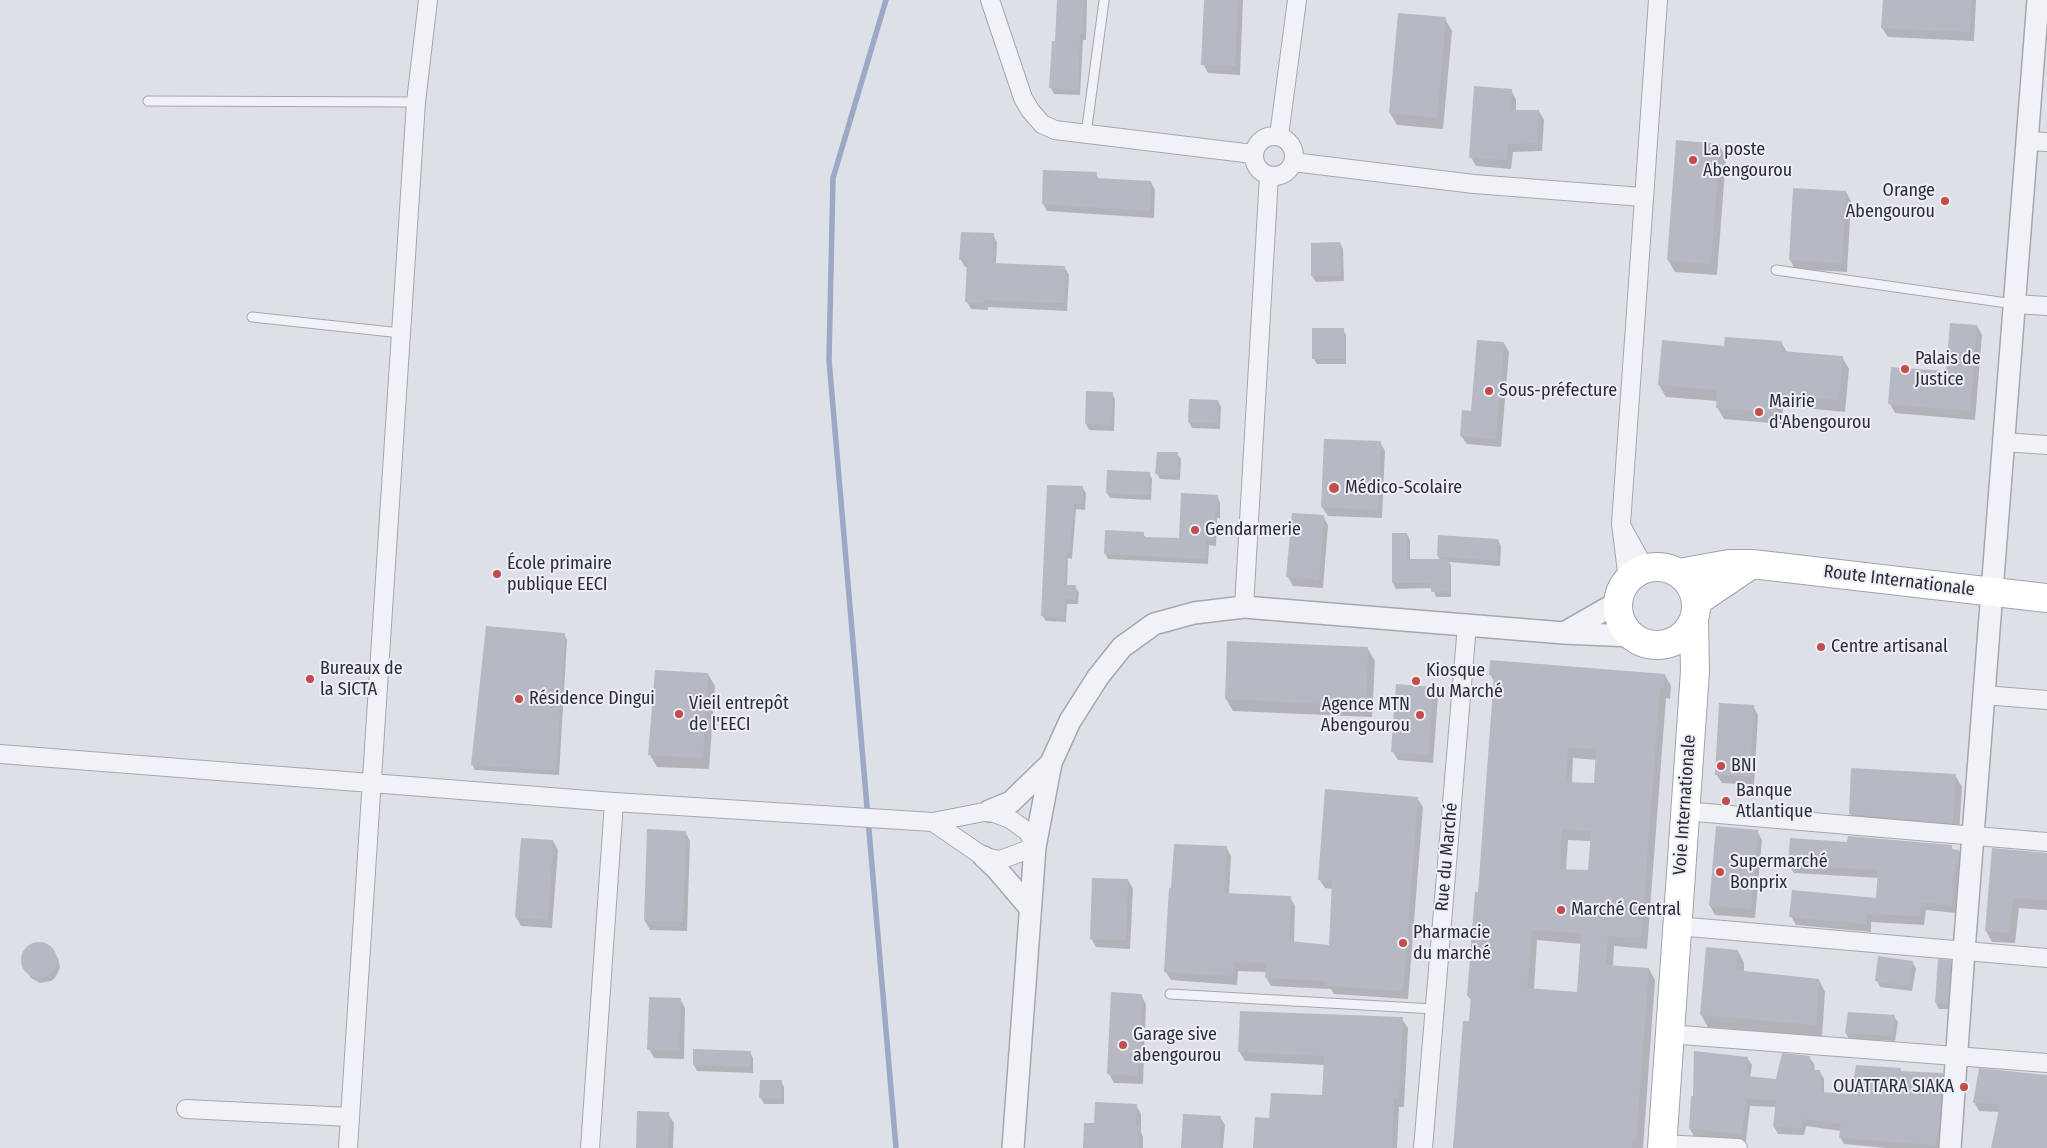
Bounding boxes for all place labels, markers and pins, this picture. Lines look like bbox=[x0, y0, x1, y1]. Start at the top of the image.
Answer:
place label: La poste Abengourou bbox=[1703, 139, 1792, 182]
marker: La poste Abengourou bbox=[1687, 154, 1699, 166]
place label: Orange Abengourou bbox=[1846, 180, 1935, 222]
marker: Orange Abengourou bbox=[1939, 195, 1951, 207]
place label: Palais de Justice bbox=[1915, 348, 1981, 390]
marker: Palais de Justice bbox=[1899, 363, 1911, 375]
place label: Sous-préfecture bbox=[1499, 380, 1617, 402]
marker: Sous-préfecture bbox=[1483, 385, 1495, 397]
place label: Mairie d'Abengourou bbox=[1769, 391, 1871, 434]
marker: Mairie d'Abengourou bbox=[1753, 406, 1765, 418]
place label: Médico-Scolaire bbox=[1345, 477, 1462, 499]
marker: Médico-Scolaire bbox=[1327, 481, 1341, 495]
place label: Gendarmerie bbox=[1205, 519, 1301, 541]
marker: Gendarmerie bbox=[1189, 524, 1201, 536]
place label: École primaire publique EECI bbox=[507, 553, 612, 596]
marker: École primaire publique EECI bbox=[491, 568, 503, 580]
place label: Centre artisanal bbox=[1831, 636, 1948, 658]
marker: Centre artisanal bbox=[1815, 641, 1827, 653]
place label: Bureaux de la SICTA bbox=[320, 658, 403, 701]
place label: Kiosque du Marché bbox=[1426, 660, 1503, 702]
marker: Bureaux de la SICTA bbox=[304, 673, 316, 685]
marker: Kiosque du Marché bbox=[1410, 675, 1422, 687]
place label: Résidence Dingui bbox=[529, 688, 655, 710]
marker: Résidence Dingui bbox=[513, 693, 525, 705]
place label: Vieil entrepôt de l'EECI bbox=[689, 693, 789, 736]
place label: Agence MTN Abengourou bbox=[1321, 694, 1410, 736]
marker: Vieil entrepôt de l'EECI bbox=[673, 708, 685, 720]
marker: Agence MTN Abengourou bbox=[1414, 709, 1426, 721]
place label: BNI bbox=[1731, 755, 1756, 777]
marker: BNI bbox=[1715, 760, 1727, 772]
place label: Banque Atlantique bbox=[1736, 780, 1813, 822]
marker: Banque Atlantique bbox=[1720, 795, 1732, 807]
place label: Supermarché Bonprix bbox=[1730, 851, 1828, 894]
marker: Supermarché Bonprix bbox=[1714, 866, 1726, 878]
place label: Marché Central bbox=[1571, 899, 1681, 921]
marker: Marché Central bbox=[1555, 904, 1567, 916]
place label: Pharmacie du marché bbox=[1413, 922, 1491, 964]
marker: Pharmacie du marché bbox=[1397, 937, 1409, 949]
place label: Garage sive abengourou bbox=[1133, 1024, 1221, 1066]
marker: Garage sive abengourou bbox=[1117, 1039, 1129, 1051]
place label: OUATTARA SIAKA bbox=[1833, 1076, 1954, 1098]
marker: OUATTARA SIAKA bbox=[1958, 1081, 1970, 1093]

